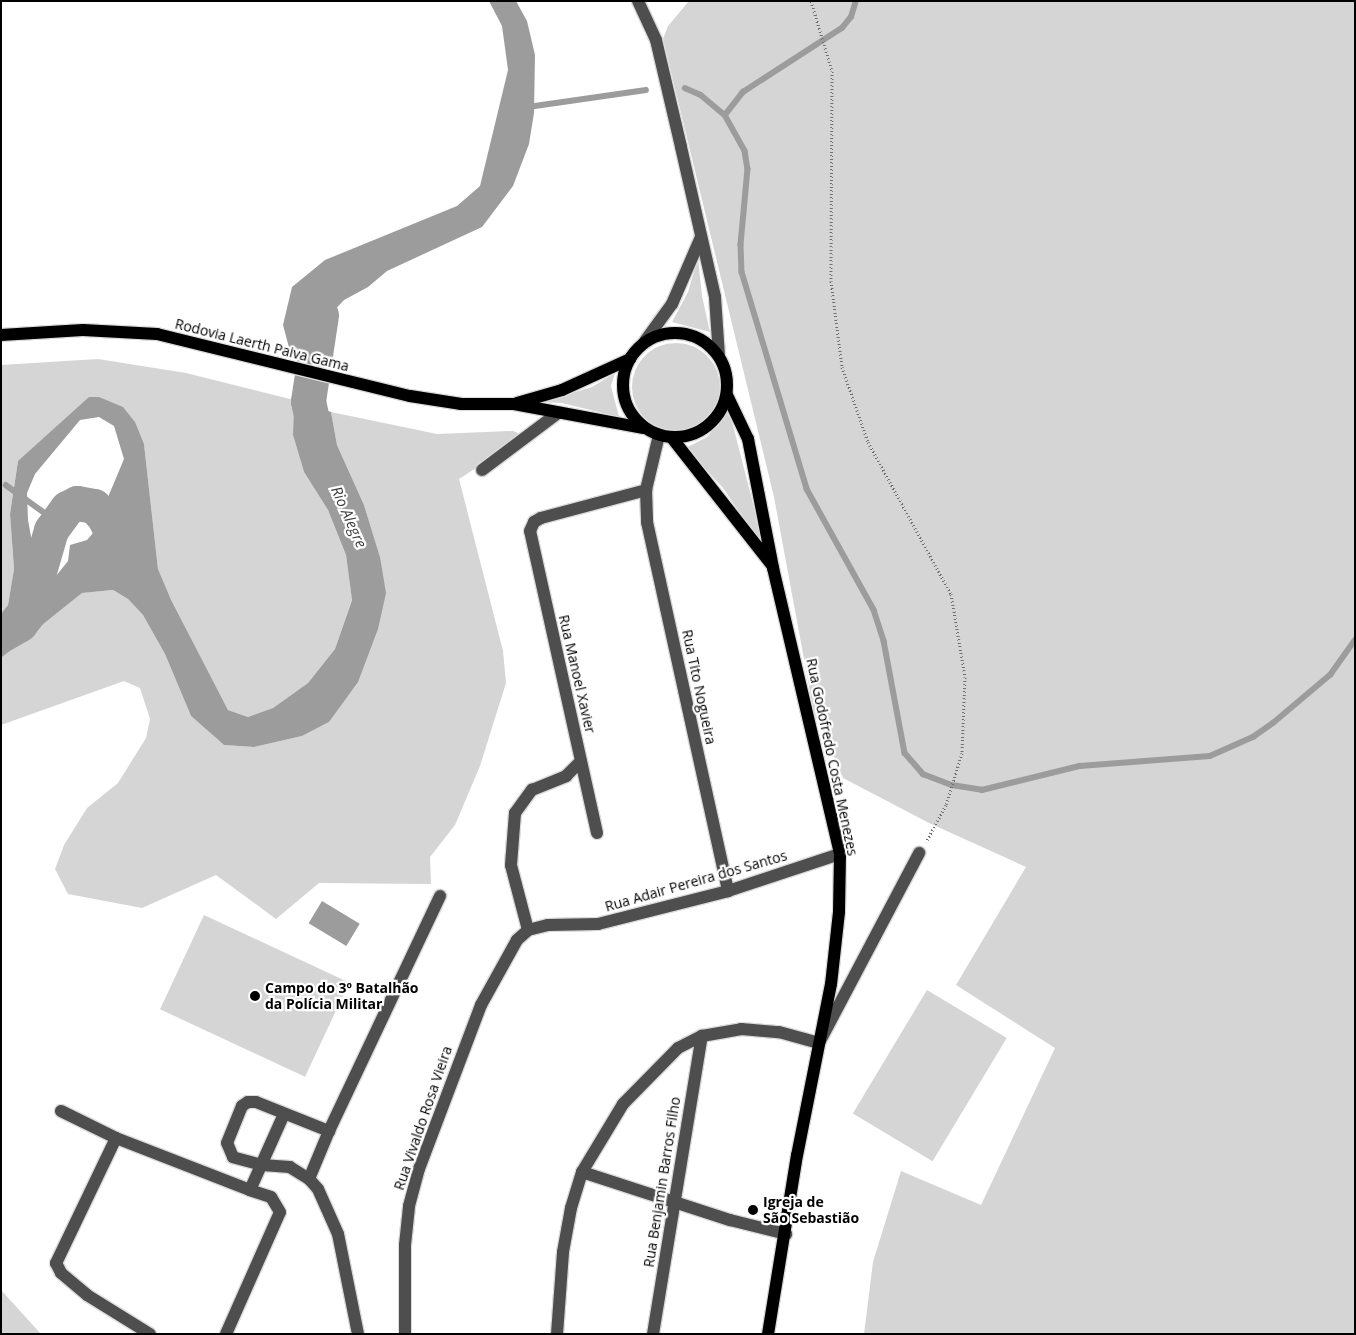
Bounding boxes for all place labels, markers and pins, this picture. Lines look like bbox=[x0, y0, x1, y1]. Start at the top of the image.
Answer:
place label: Campo do 3º Batalhão da Polícia Militar bbox=[265, 980, 419, 1012]
marker: Campo do 3º Batalhão da Polícia Militar bbox=[249, 990, 261, 1002]
place label: Igreja de São Sebastião bbox=[763, 1194, 859, 1226]
marker: Igreja de São Sebastião bbox=[747, 1204, 759, 1216]

